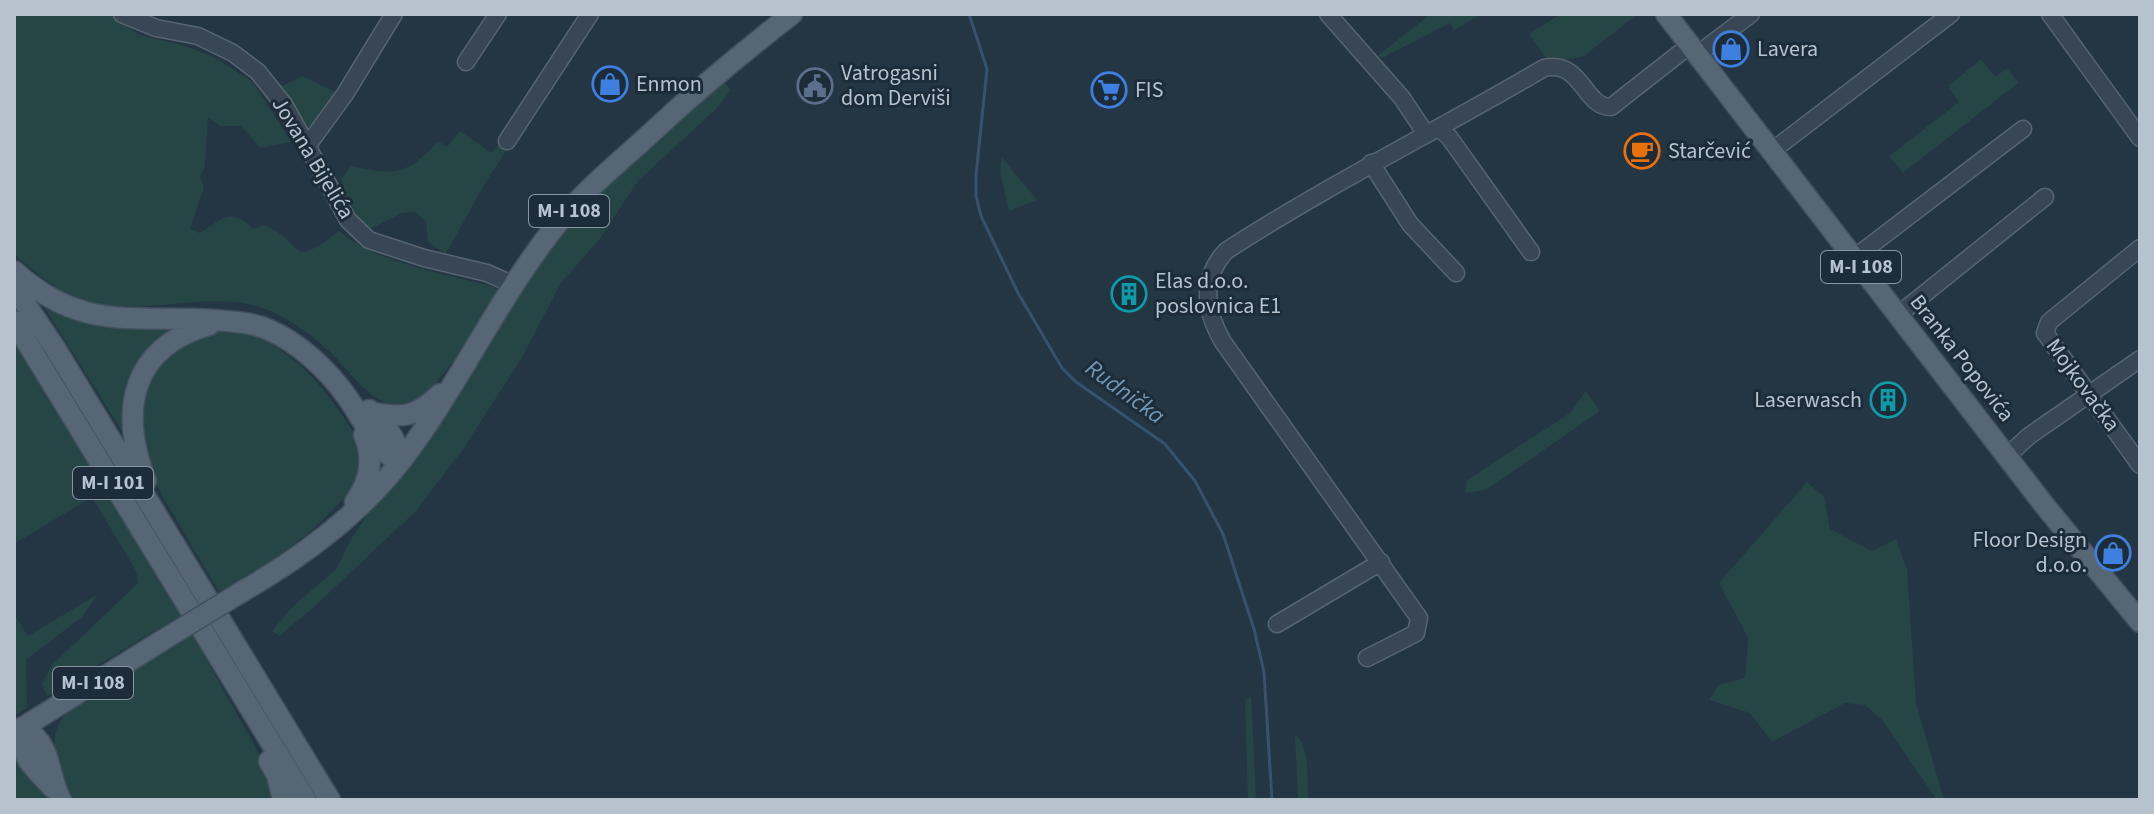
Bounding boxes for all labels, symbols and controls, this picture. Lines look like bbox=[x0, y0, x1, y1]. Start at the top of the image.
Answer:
shop icon: Lavera bbox=[1712, 30, 1750, 68]
place label: Lavera bbox=[1757, 33, 1818, 65]
place label: Vatrogasni dom Derviši bbox=[841, 57, 951, 114]
shop icon: Enmon bbox=[591, 65, 629, 103]
public building icon: Vatrogasni dom Derviši bbox=[796, 67, 834, 105]
place label: Enmon bbox=[636, 68, 702, 100]
supermarket icon: FIS bbox=[1090, 71, 1128, 109]
place label: FIS bbox=[1135, 74, 1163, 106]
street label: Jovana Bijelića bbox=[264, 91, 362, 225]
cafe icon: Starčević bbox=[1623, 132, 1661, 170]
place label: Starčević bbox=[1668, 135, 1751, 167]
road number: M-I 108 bbox=[529, 195, 609, 227]
road number: M-I 108 bbox=[1821, 251, 1901, 283]
place label: Elas d.o.o. poslovnica E1 bbox=[1155, 265, 1281, 322]
building icon: Elas d.o.o. poslovnica E1 bbox=[1110, 275, 1148, 313]
street label: Branka Popovića bbox=[1902, 288, 2022, 428]
street label: Mojkovačka bbox=[2038, 332, 2128, 438]
water label: Rudnička bbox=[1078, 351, 1172, 433]
building icon: Laserwasch bbox=[1869, 381, 1907, 419]
place label: Laserwasch bbox=[1754, 384, 1862, 416]
road number: M-I 101 bbox=[73, 467, 153, 499]
place label: Floor Design d.o.o. bbox=[1972, 524, 2087, 581]
shop icon: Floor Design d.o.o. bbox=[2094, 534, 2132, 572]
road number: M-I 108 bbox=[53, 667, 133, 699]

